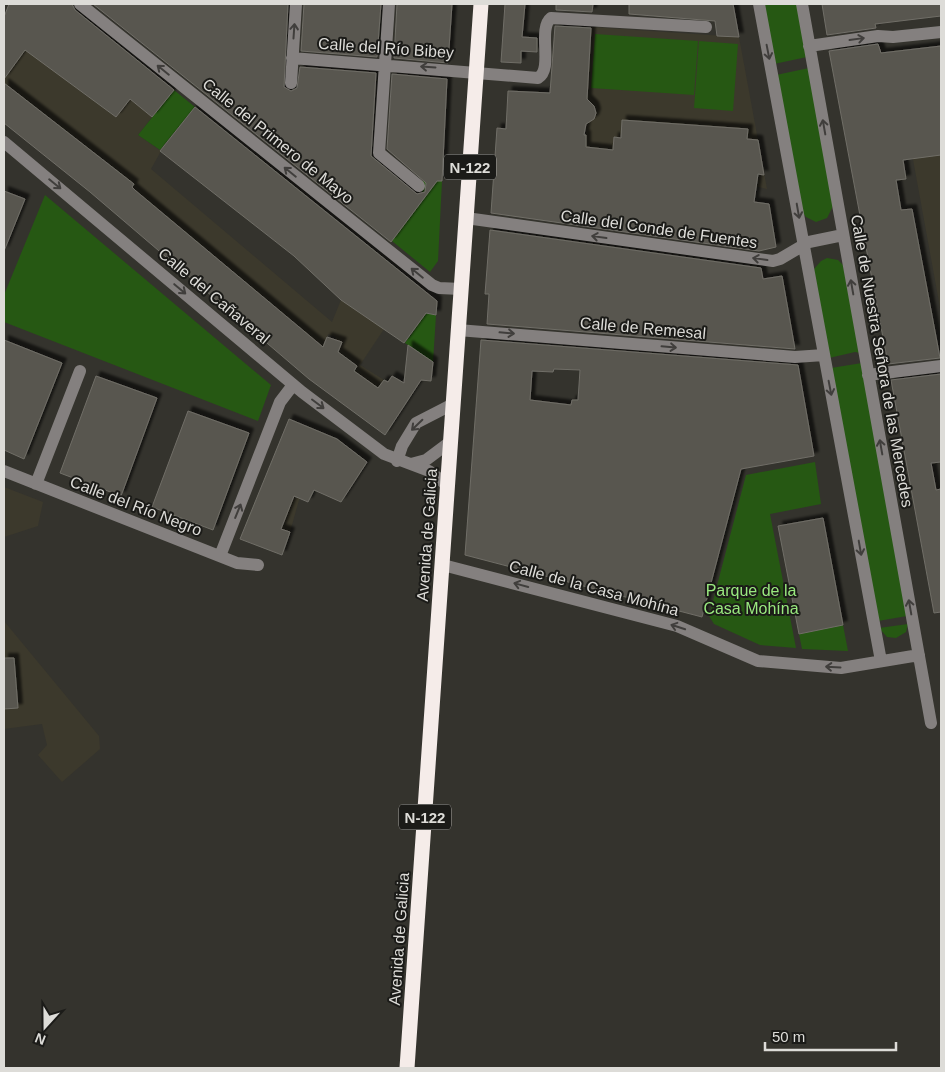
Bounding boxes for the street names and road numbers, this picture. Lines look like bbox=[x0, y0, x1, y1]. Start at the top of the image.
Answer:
street label: Calle del Río Bibey bbox=[318, 35, 454, 61]
street label: Calle del Primero de Mayo bbox=[199, 75, 357, 207]
road number: N-122 bbox=[444, 154, 496, 180]
street label: Calle del Conde de Fuentes bbox=[560, 207, 758, 251]
street label: Calle de Nuestra Señora de las Mercedes bbox=[848, 213, 916, 509]
street label: Calle del Cañaveral bbox=[155, 245, 273, 347]
street label: Calle de Remesal bbox=[579, 314, 707, 342]
street label: Avenida de Galicia bbox=[414, 468, 440, 602]
street label: Calle del Río Negro bbox=[68, 473, 204, 539]
street label: Calle de la Casa Mohína bbox=[507, 557, 681, 619]
road number: N-122 bbox=[399, 804, 451, 830]
street label: Avenida de Galicia bbox=[386, 872, 412, 1006]

